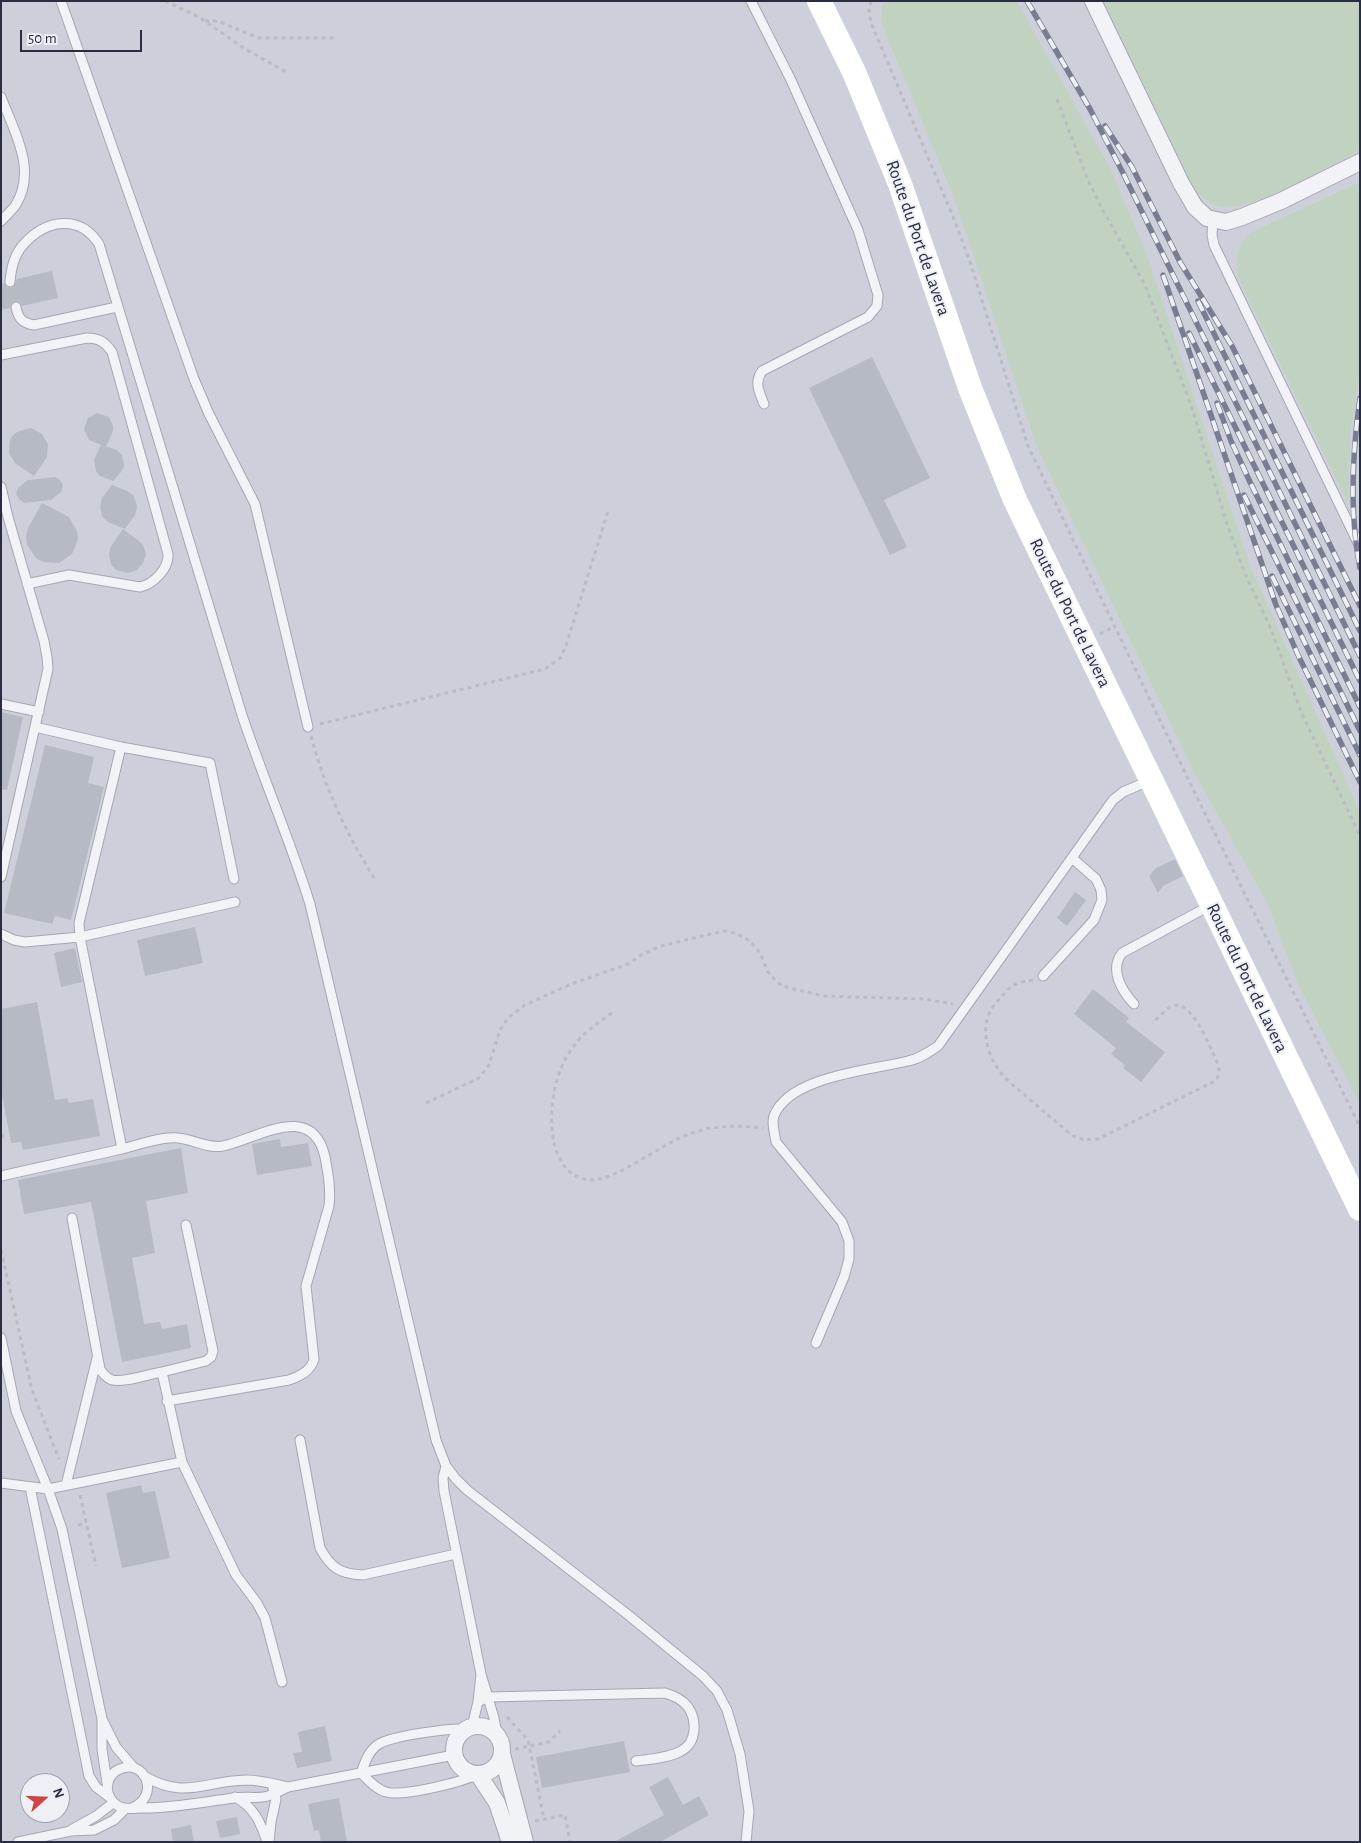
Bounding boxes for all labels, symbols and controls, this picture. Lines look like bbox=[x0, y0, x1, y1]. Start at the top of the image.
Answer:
scale bar bbox=[22, 20, 145, 52]
text: 50 m bbox=[28, 31, 57, 46]
street label: Route du Port de Lavera bbox=[881, 157, 955, 319]
street label: Route du Port de Lavera bbox=[1025, 535, 1115, 691]
street label: Route du Port de Lavera bbox=[1202, 900, 1292, 1056]
north arrow bbox=[20, 1773, 70, 1823]
text: N bbox=[50, 1786, 66, 1800]

